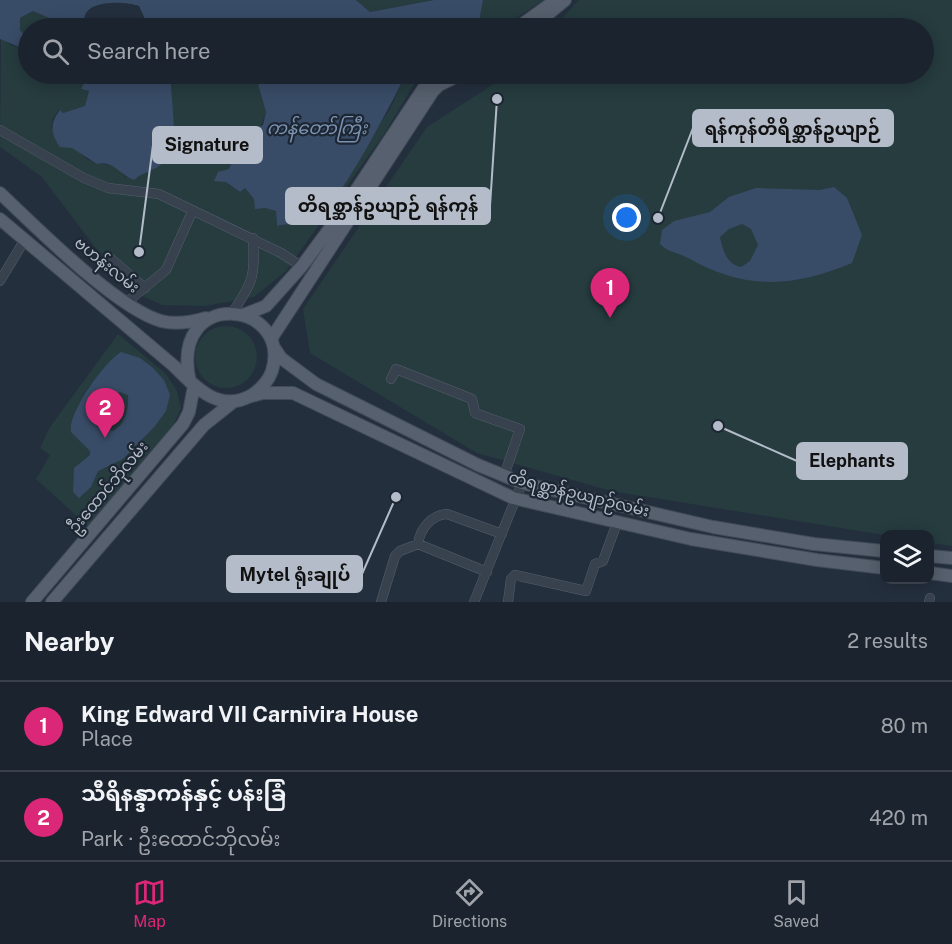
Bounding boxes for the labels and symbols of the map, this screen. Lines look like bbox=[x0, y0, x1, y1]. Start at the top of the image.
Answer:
callout: ရန်ကုန်တိရိစ္ဆာန်ဥယျာဉ် bbox=[693, 110, 893, 146]
water label: ကန်တော်ကြီး bbox=[267, 115, 369, 143]
text: ရန်ကုန်တိရိစ္ဆာန်ဥယျာဉ် bbox=[705, 117, 881, 144]
callout: Signature bbox=[153, 127, 262, 163]
text: Signature bbox=[165, 134, 249, 155]
callout: တိရစ္ဆာန်ဥယျာဉ် ရန်ကုန် bbox=[286, 188, 490, 224]
text: တိရစ္ဆာန်ဥယျာဉ် ရန်ကုန် bbox=[298, 194, 478, 221]
your location bbox=[612, 203, 641, 232]
street label: ဗဟန်းလမ်း bbox=[68, 232, 144, 300]
pin: 1 bbox=[590, 268, 630, 318]
pin: 2 bbox=[86, 388, 124, 438]
street label: ဦးထောင်ဘိုလမ်း bbox=[63, 436, 156, 540]
callout: Elephants bbox=[797, 443, 907, 479]
text: Elephants bbox=[809, 450, 895, 471]
street label: တိရစ္ဆာန်ဥယျာဉ်လမ်း bbox=[506, 465, 652, 525]
callout: Mytel ရုံးချုပ် bbox=[227, 556, 362, 592]
text: Mytel ရုံးချုပ် bbox=[240, 563, 350, 590]

